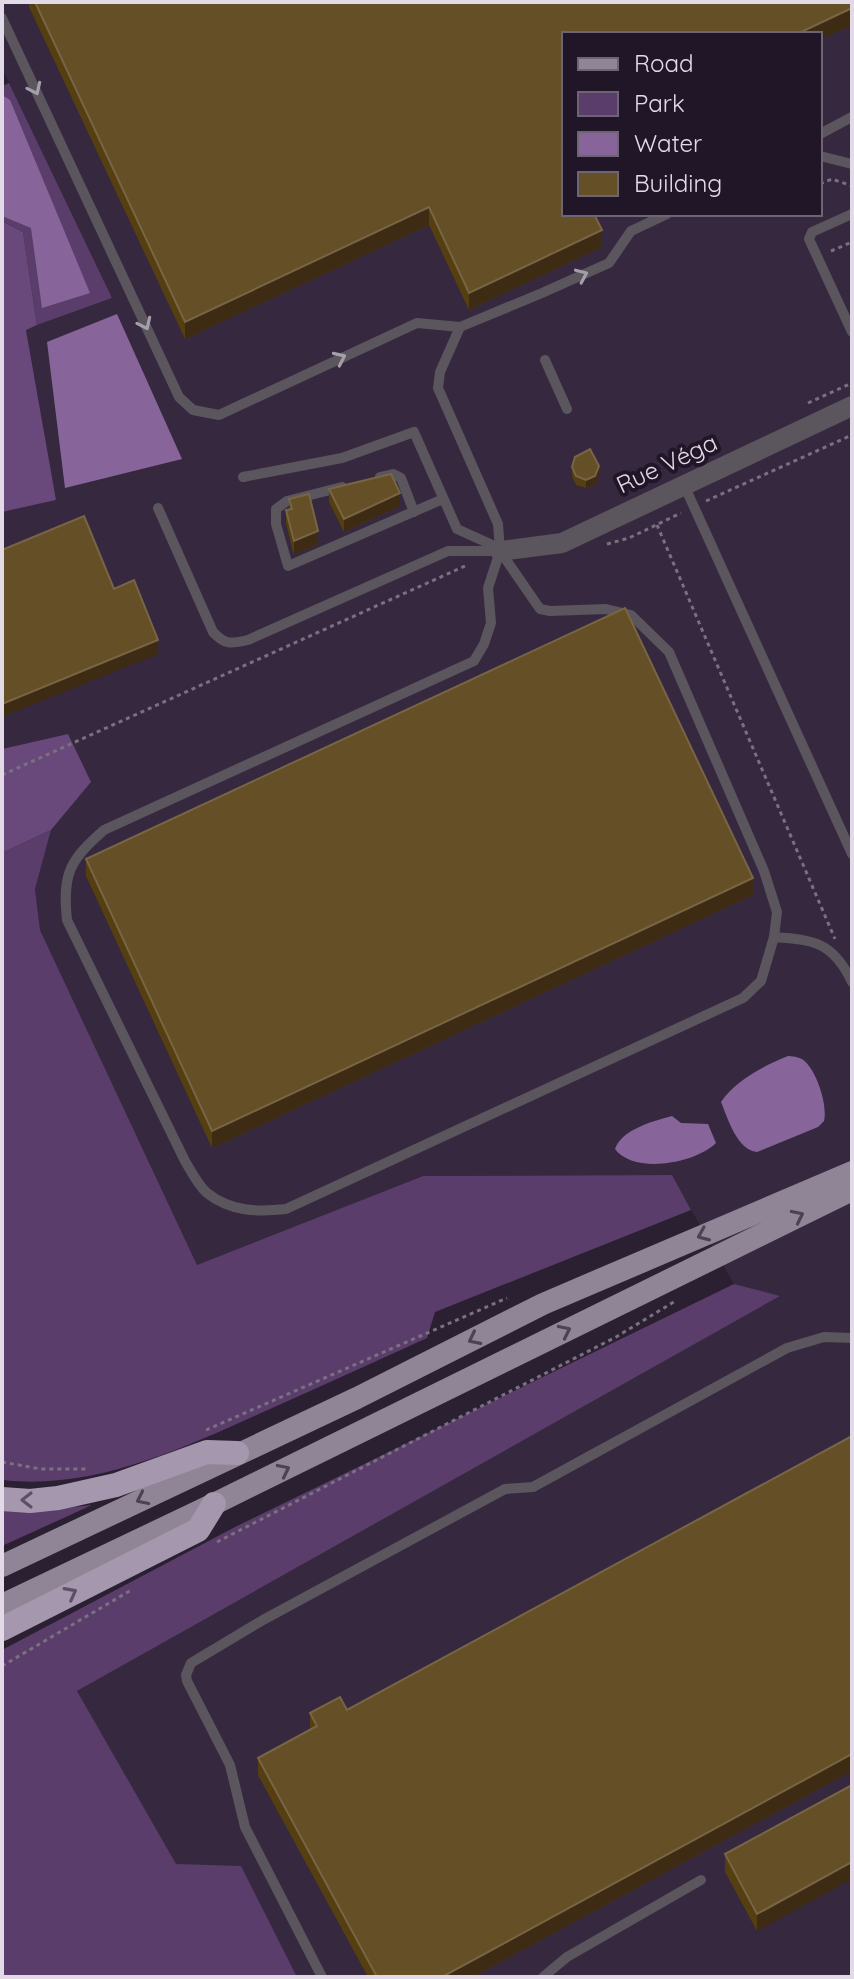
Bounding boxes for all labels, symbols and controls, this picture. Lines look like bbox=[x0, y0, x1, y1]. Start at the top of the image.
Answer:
legend bbox=[562, 32, 822, 216]
text: Road bbox=[634, 48, 694, 78]
one-way arrow bbox=[25, 80, 41, 95]
text: Park bbox=[634, 88, 685, 118]
text: Water bbox=[634, 128, 702, 158]
text: Building bbox=[634, 168, 722, 198]
one-way arrow bbox=[574, 268, 588, 284]
one-way arrow bbox=[135, 316, 151, 331]
one-way arrow bbox=[332, 352, 347, 368]
street label: Rue Véga bbox=[611, 427, 722, 499]
one-way arrow bbox=[790, 1211, 805, 1226]
one-way arrow bbox=[697, 1226, 711, 1242]
one-way arrow bbox=[556, 1325, 571, 1341]
one-way arrow bbox=[467, 1330, 482, 1345]
one-way arrow bbox=[276, 1464, 291, 1479]
one-way arrow bbox=[135, 1489, 150, 1505]
one-way arrow bbox=[20, 1491, 33, 1509]
one-way arrow bbox=[63, 1588, 78, 1603]

